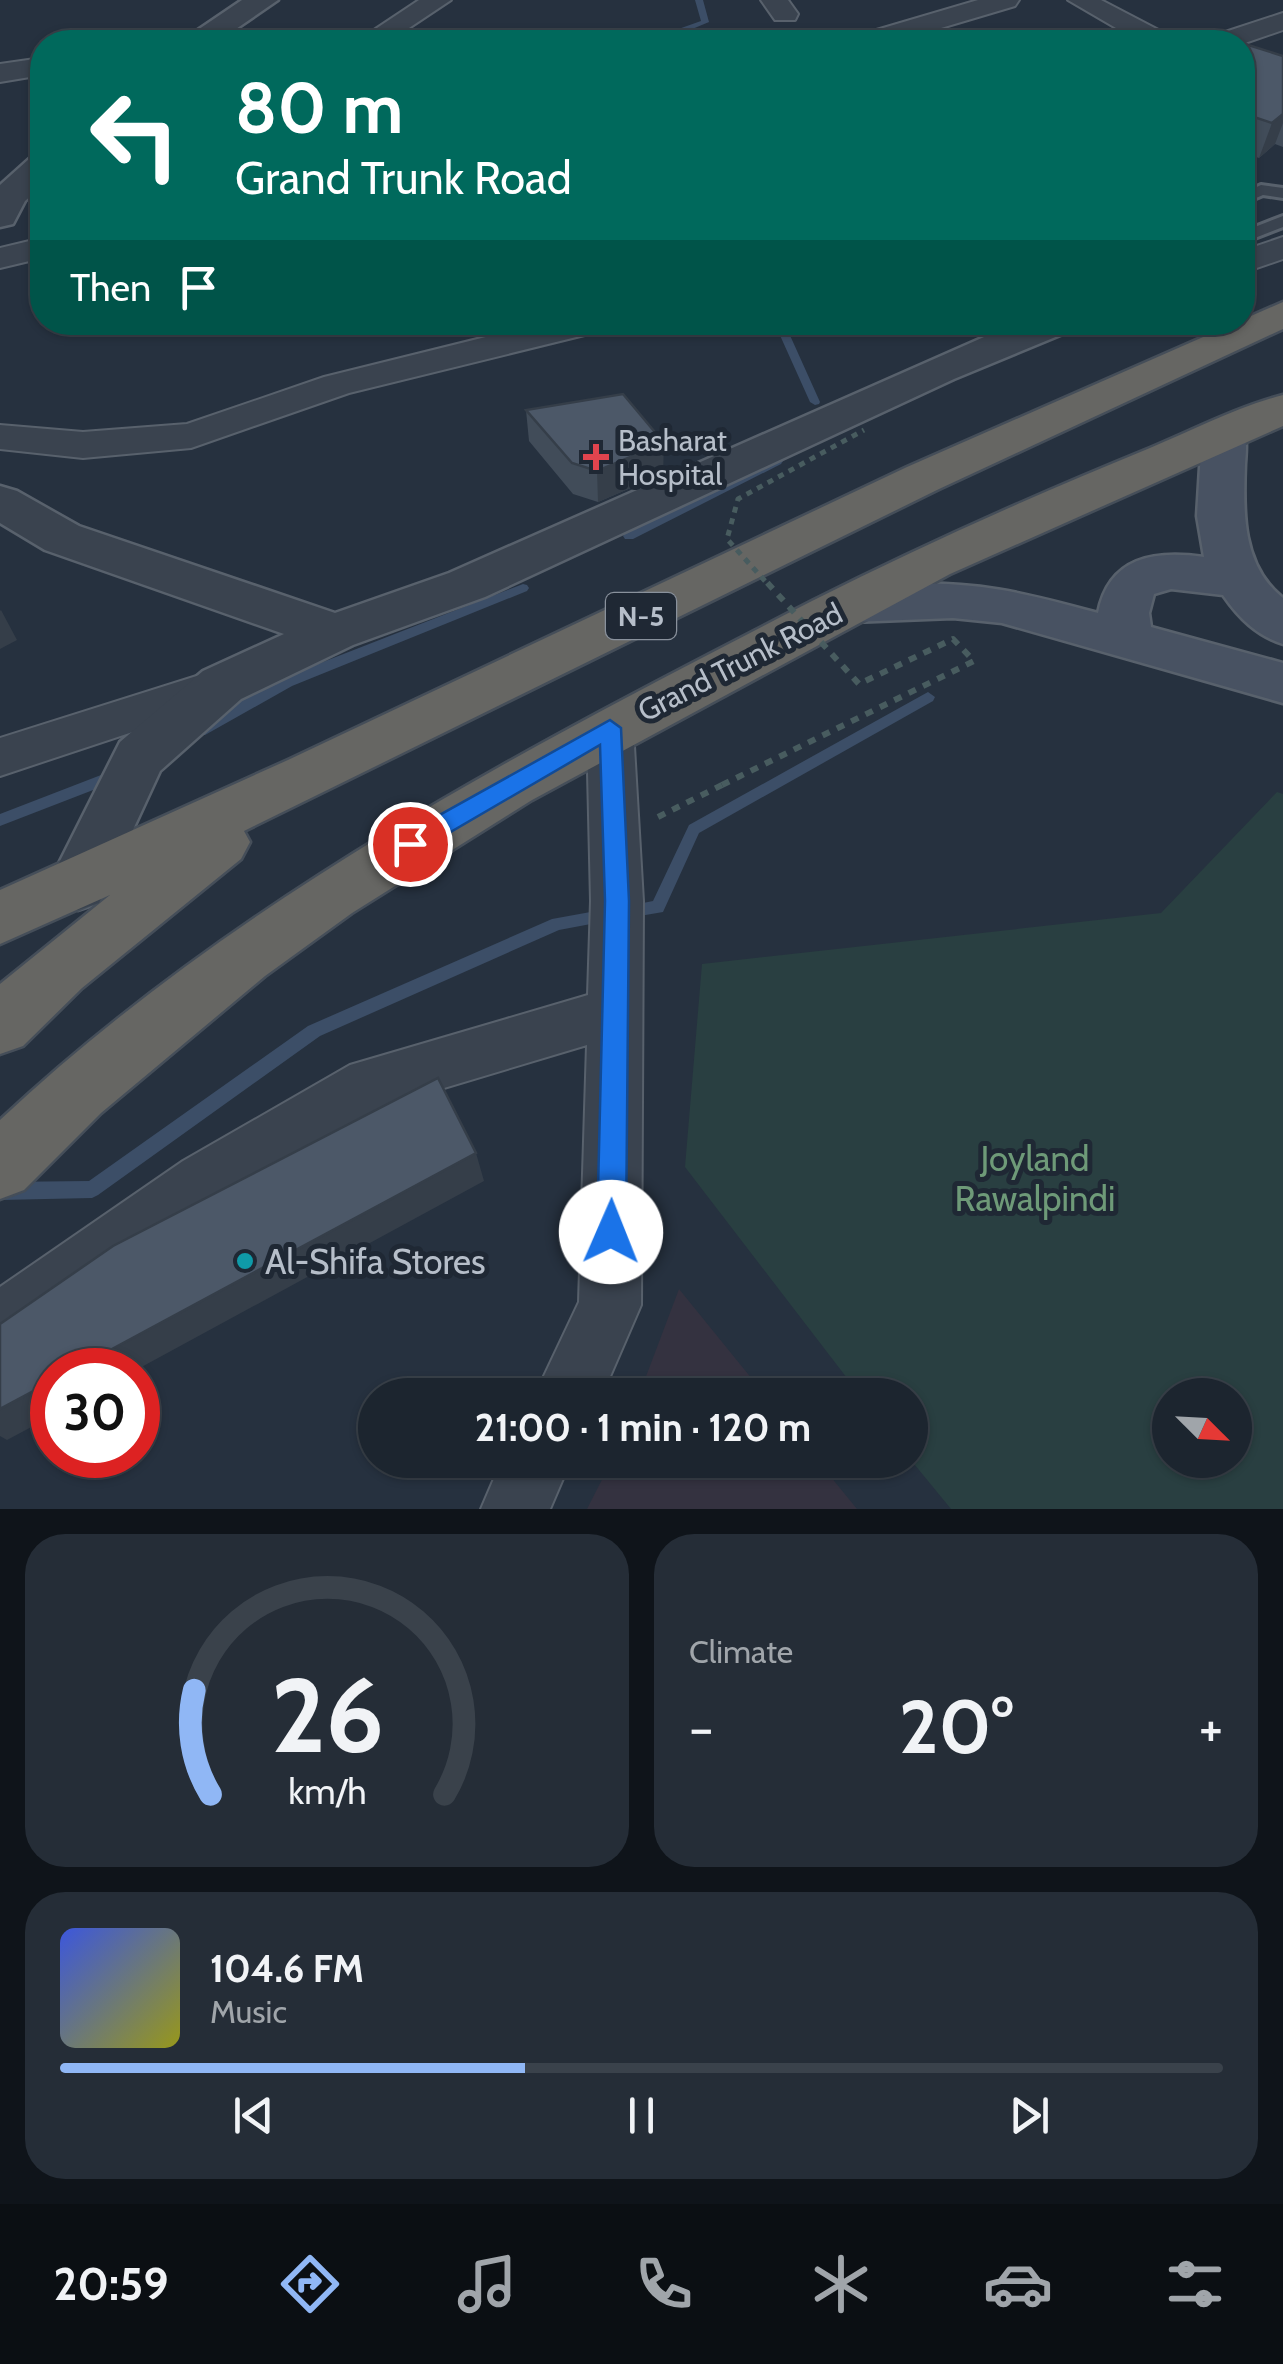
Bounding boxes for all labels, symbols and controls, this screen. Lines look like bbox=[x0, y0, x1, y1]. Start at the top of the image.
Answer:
text: 80 m bbox=[235, 65, 403, 151]
icon: left bbox=[70, 70, 200, 200]
text: Grand Trunk Road bbox=[235, 151, 572, 205]
icon: arrive bbox=[171, 260, 226, 315]
text: Then bbox=[70, 264, 151, 311]
place label: Basharat Hospital bbox=[618, 422, 727, 493]
marker: Basharat Hospital bbox=[583, 444, 609, 470]
road number: N-5 bbox=[606, 593, 676, 639]
street label: Grand Trunk Road bbox=[632, 595, 848, 729]
pin bbox=[368, 802, 453, 887]
icon: arrive bbox=[383, 817, 438, 872]
park label: Joyland Rawalpindi bbox=[955, 1137, 1115, 1220]
position arrow bbox=[559, 1180, 663, 1284]
place label: Al-Shifa Stores bbox=[265, 1240, 486, 1283]
marker: Al-Shifa Stores bbox=[234, 1250, 256, 1272]
speed limit sign: 30 bbox=[30, 1348, 160, 1478]
north arrow bbox=[1152, 1378, 1252, 1478]
map controls bbox=[1152, 1378, 1252, 1478]
text: 21:00 · 1 min · 120 m bbox=[475, 1404, 811, 1451]
text: Climate bbox=[689, 1632, 793, 1671]
text: 26 bbox=[270, 1652, 384, 1778]
text: 20° bbox=[899, 1681, 1013, 1772]
text: − bbox=[689, 1694, 713, 1761]
text: + bbox=[1199, 1694, 1223, 1761]
text: km/h bbox=[288, 1770, 366, 1813]
text: 104.6 FM bbox=[210, 1945, 364, 1992]
text: Music bbox=[210, 1992, 287, 2031]
icon: previous bbox=[226, 2088, 281, 2143]
icon: pause bbox=[614, 2088, 669, 2143]
icon: next bbox=[1002, 2088, 1057, 2143]
icon: directions bbox=[275, 2249, 345, 2319]
icon: music bbox=[452, 2249, 522, 2319]
icon: phone bbox=[629, 2249, 699, 2319]
icon: climate bbox=[806, 2249, 876, 2319]
icon: car bbox=[983, 2249, 1053, 2319]
icon: filters bbox=[1160, 2249, 1230, 2319]
text: 20:59 bbox=[53, 2257, 168, 2311]

